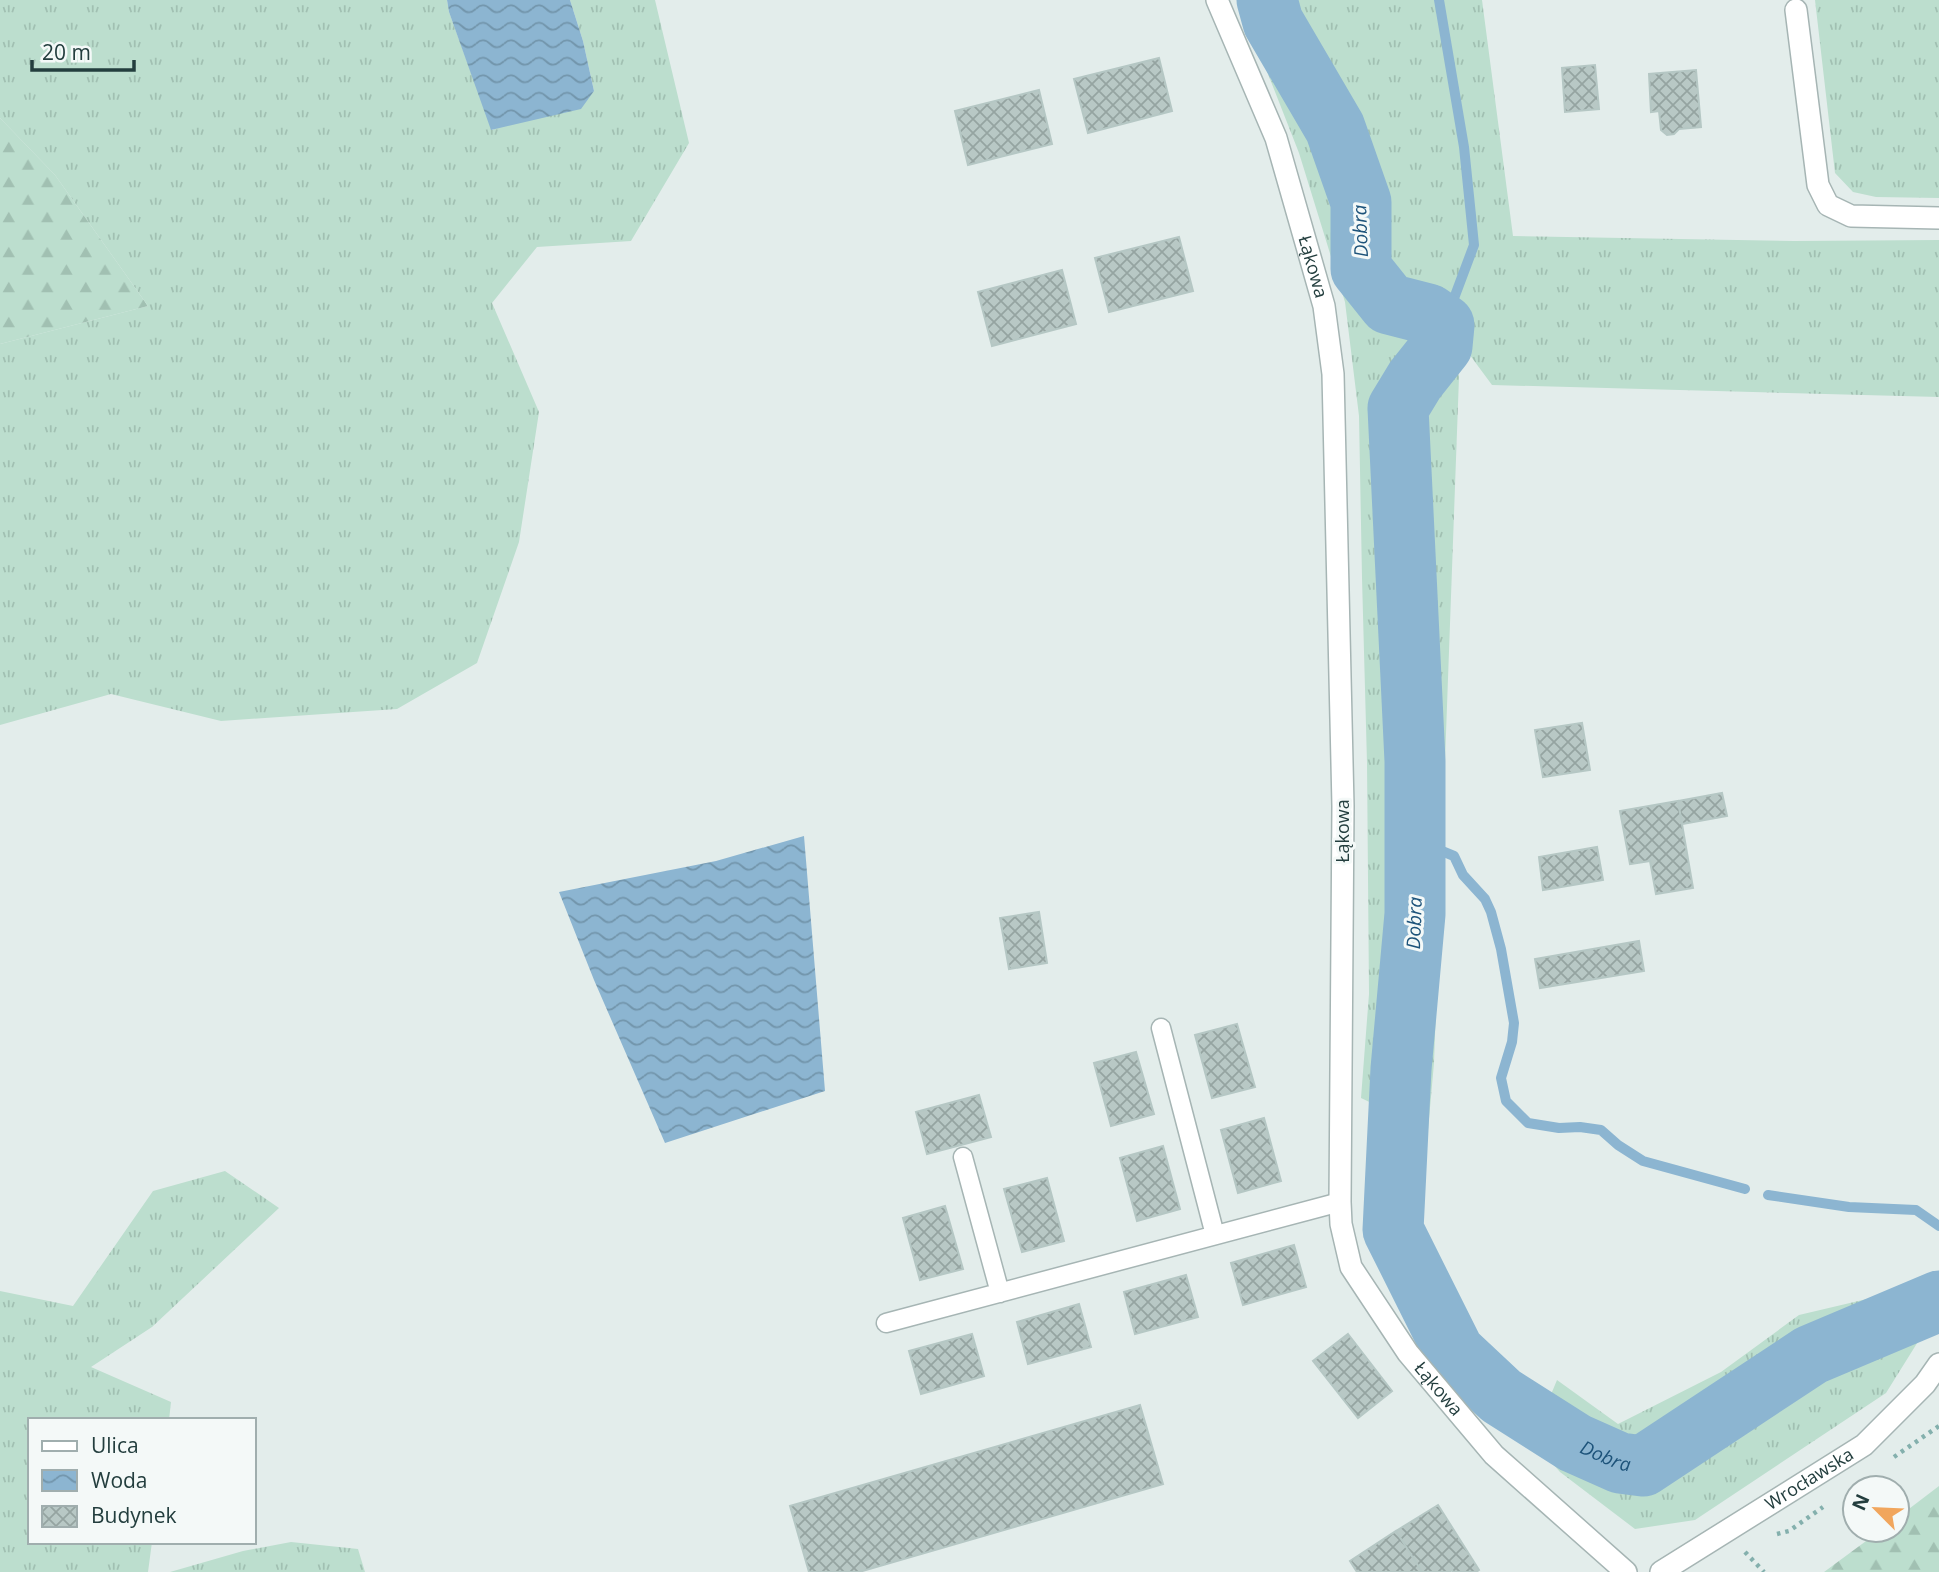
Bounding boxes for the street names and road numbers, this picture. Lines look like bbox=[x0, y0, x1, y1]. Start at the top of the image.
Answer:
street label: Łąkowa bbox=[1293, 233, 1334, 300]
street label: Łąkowa bbox=[1330, 799, 1354, 863]
street label: Łąkowa bbox=[1409, 1356, 1469, 1420]
street label: Wrocławska bbox=[1760, 1442, 1858, 1515]

